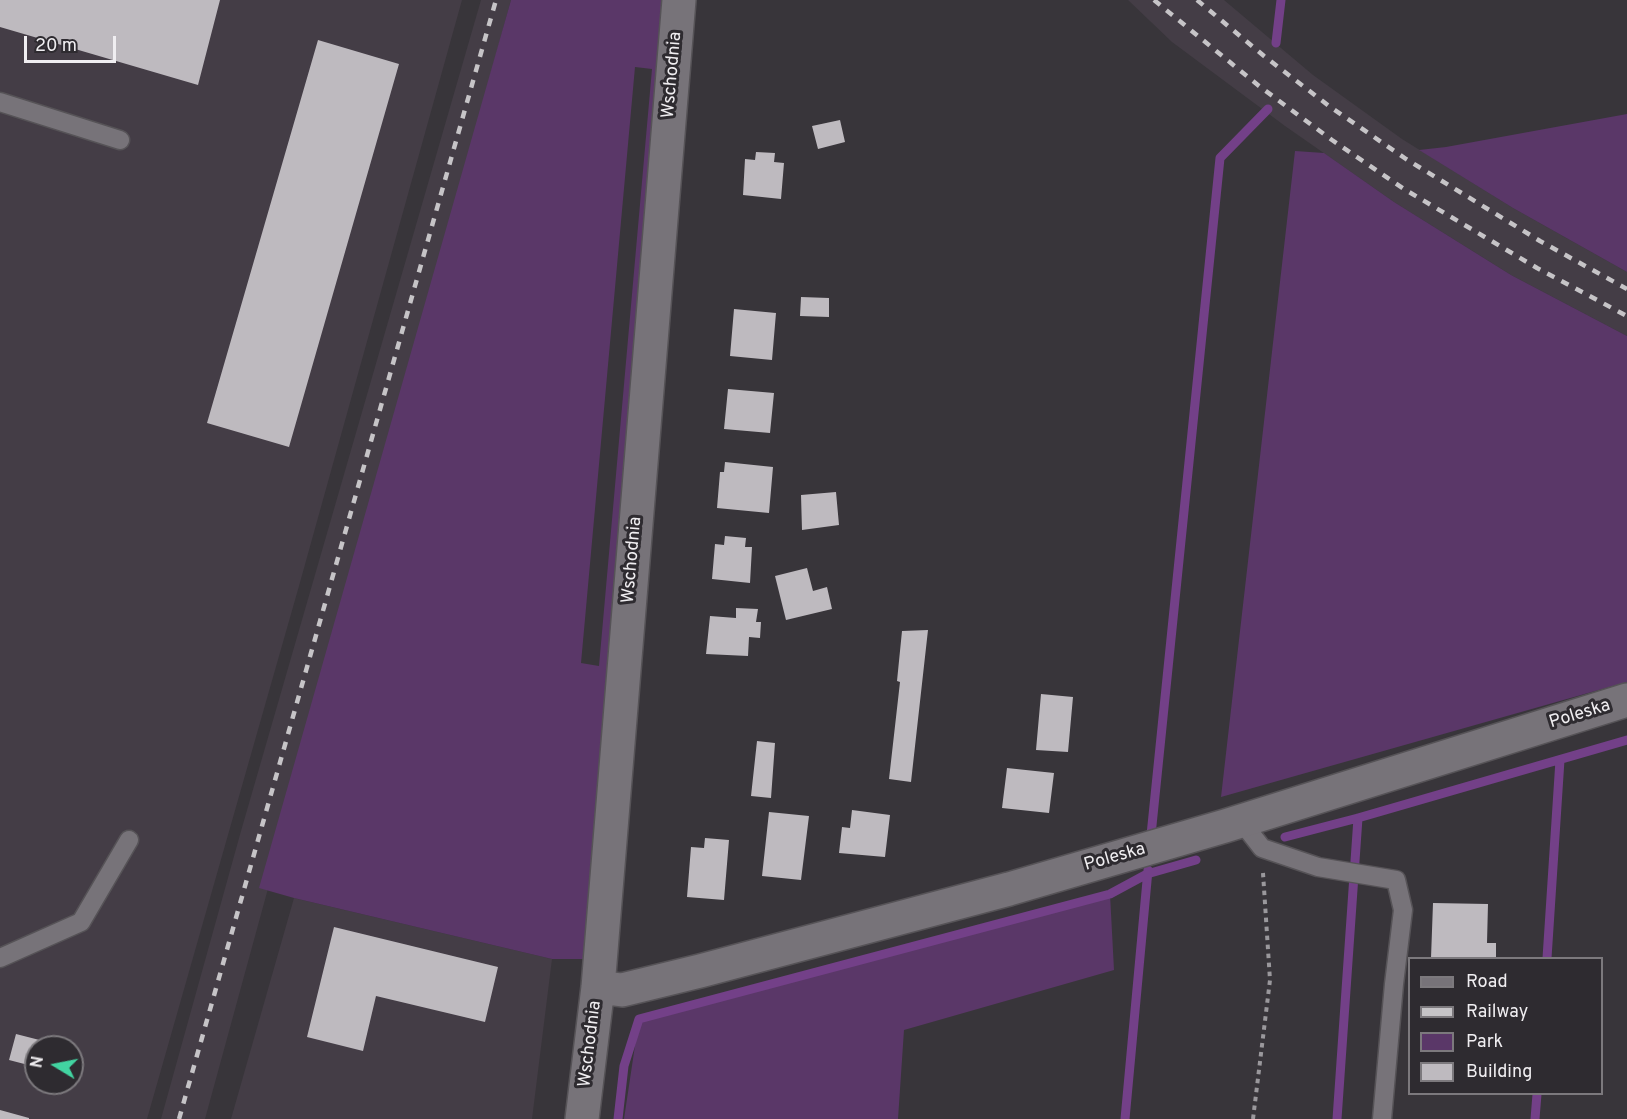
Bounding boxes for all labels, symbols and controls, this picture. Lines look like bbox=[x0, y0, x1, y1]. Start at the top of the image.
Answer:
scale bar bbox=[27, 24, 118, 62]
street label: Wschodnia bbox=[658, 31, 688, 119]
text: 20 m bbox=[35, 35, 77, 58]
street label: Wschodnia bbox=[618, 516, 648, 604]
street label: Poleska bbox=[1547, 696, 1613, 734]
street label: Poleska bbox=[1082, 839, 1148, 877]
legend bbox=[1408, 957, 1603, 1095]
text: Road bbox=[1466, 971, 1508, 994]
street label: Wschodnia bbox=[575, 999, 607, 1089]
text: Railway bbox=[1466, 1001, 1528, 1024]
text: Park bbox=[1466, 1031, 1503, 1054]
north arrow bbox=[24, 1035, 84, 1095]
text: N bbox=[27, 1055, 49, 1070]
text: Building bbox=[1466, 1061, 1532, 1084]

